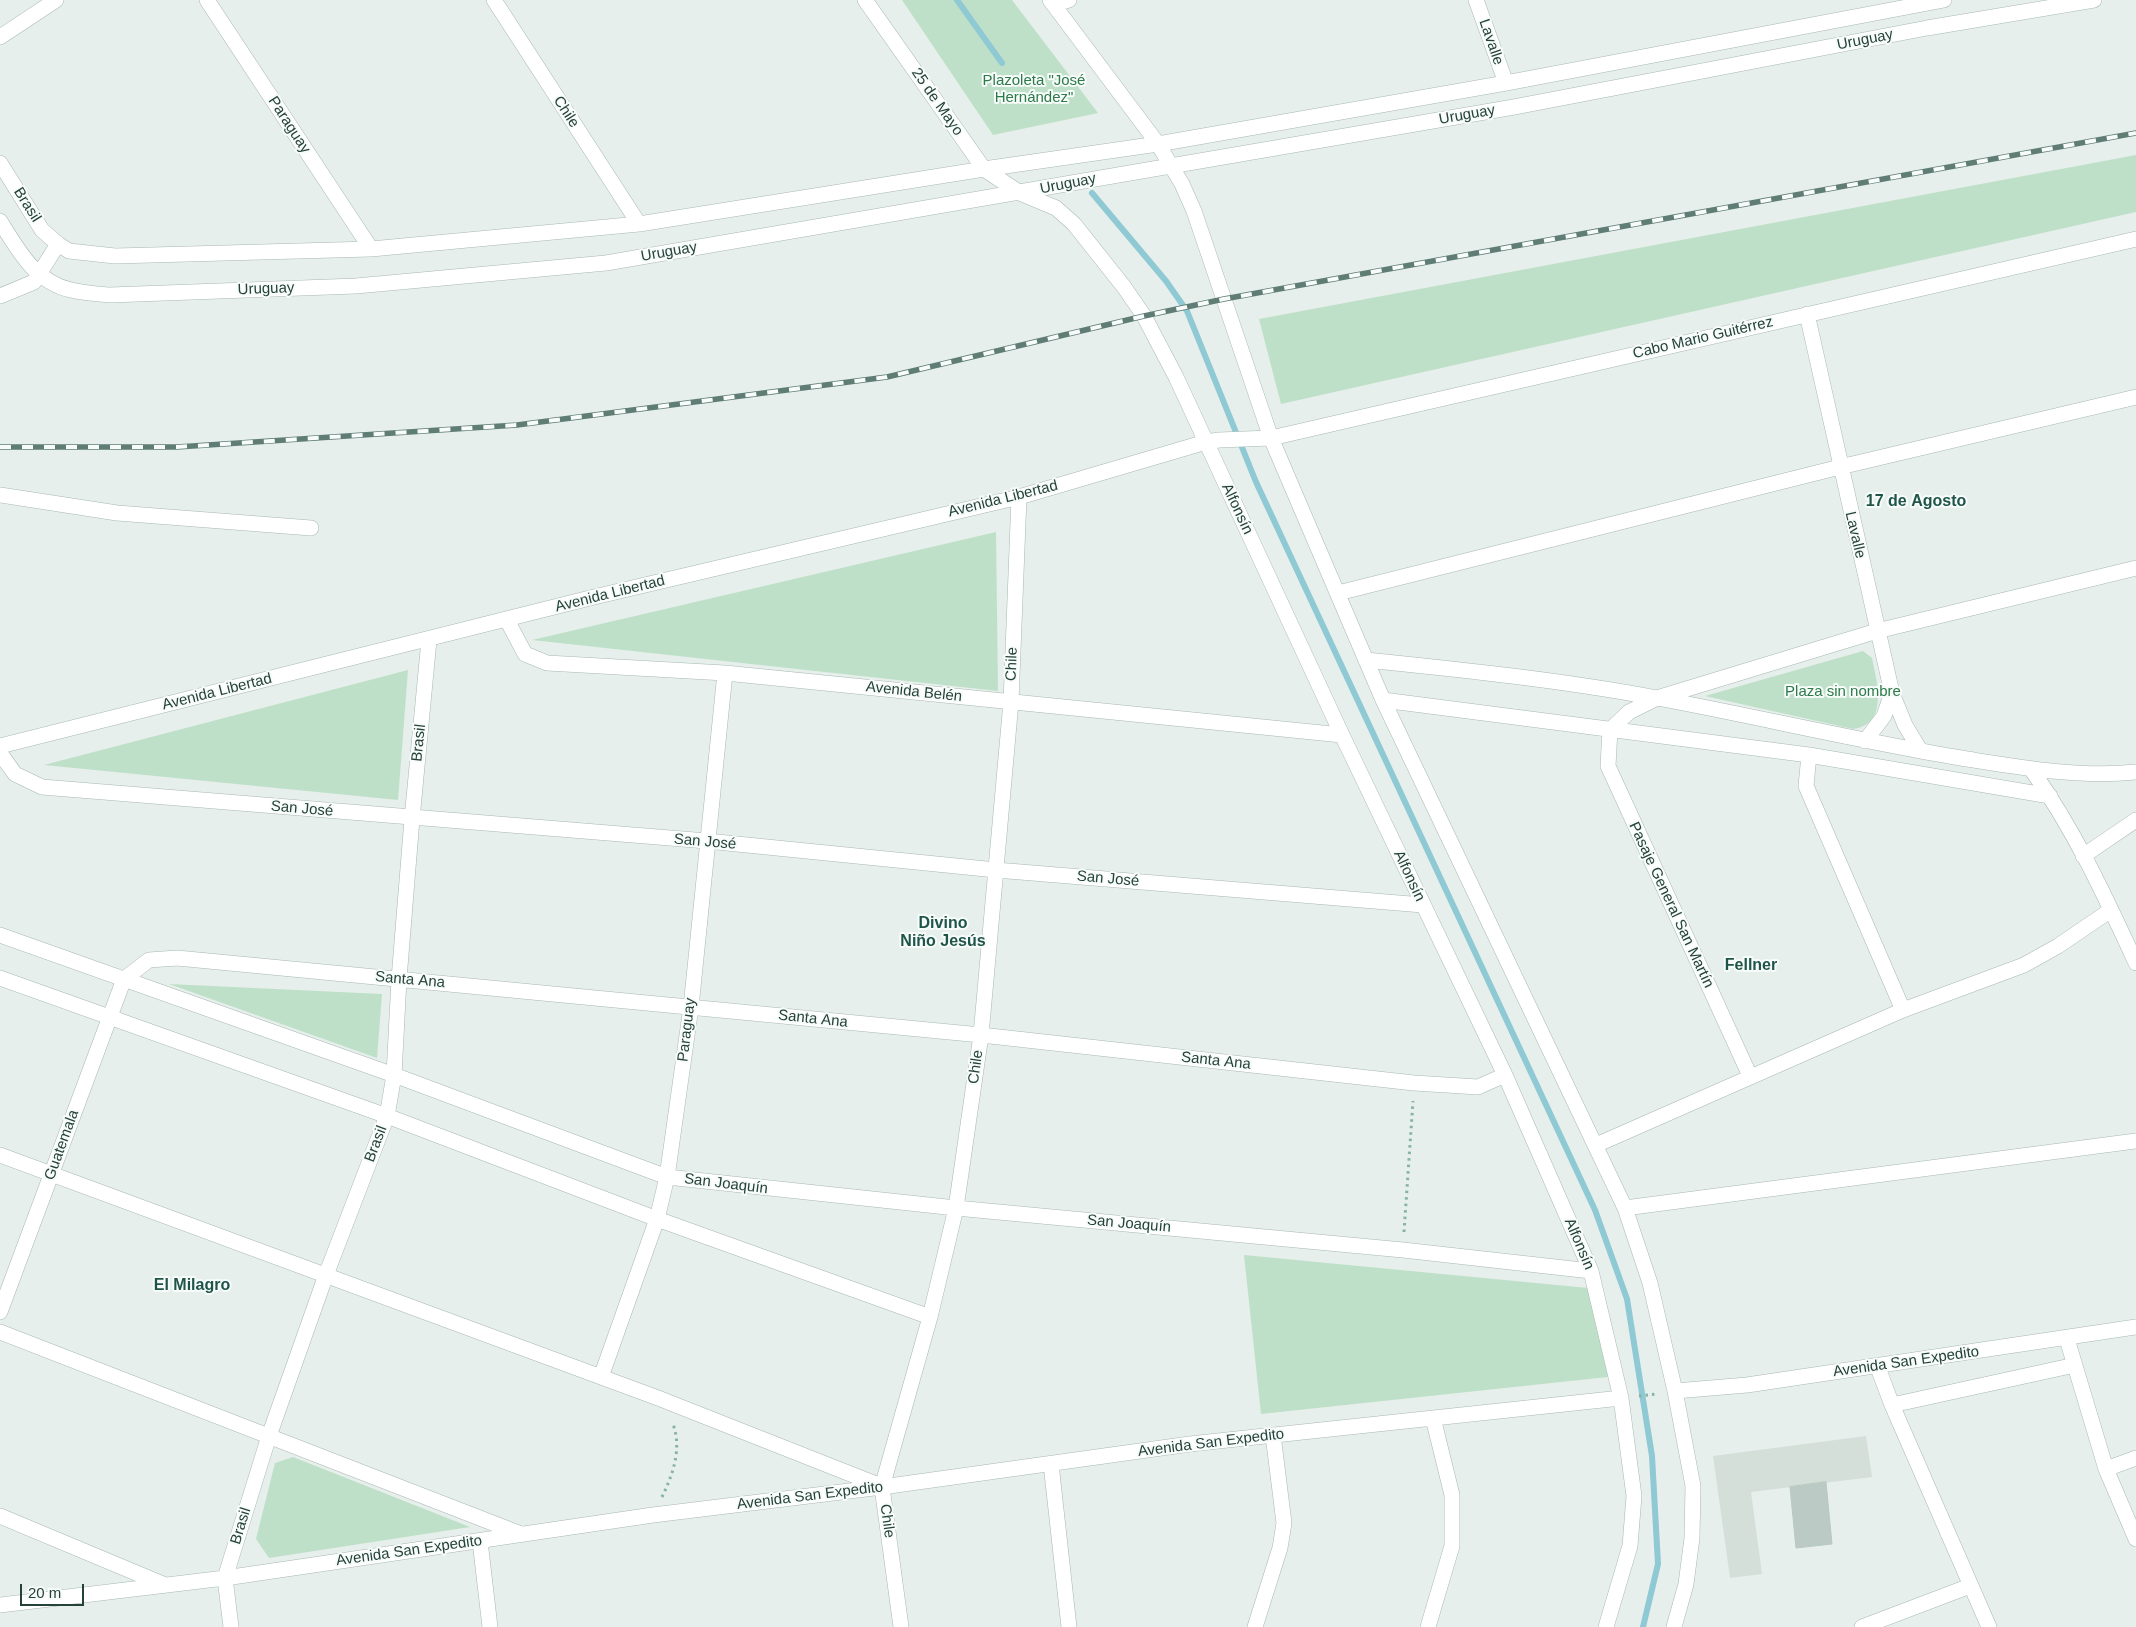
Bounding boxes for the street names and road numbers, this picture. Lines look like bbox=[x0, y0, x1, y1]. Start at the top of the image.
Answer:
street label: Lavalle bbox=[1475, 17, 1507, 67]
street label: Uruguay bbox=[1835, 26, 1895, 54]
street label: 25 de Mayo bbox=[907, 65, 967, 139]
street label: Paraguay bbox=[264, 93, 314, 157]
street label: Chile bbox=[549, 93, 583, 131]
street label: Uruguay bbox=[1438, 101, 1496, 129]
street label: Uruguay bbox=[1038, 170, 1098, 198]
street label: Brasil bbox=[9, 184, 45, 226]
street label: Uruguay bbox=[640, 238, 698, 266]
street label: Uruguay bbox=[237, 279, 295, 299]
street label: Cabo Mario Guitérrez bbox=[1631, 313, 1775, 363]
street label: Avenida Libertad bbox=[946, 477, 1060, 521]
street label: Alfonsín bbox=[1217, 481, 1257, 537]
street label: Lavalle bbox=[1841, 510, 1869, 560]
street label: Avenida Libertad bbox=[553, 572, 667, 616]
street label: Chile bbox=[1002, 647, 1022, 681]
street label: Avenida Libertad bbox=[160, 670, 274, 714]
street label: Avenida Belén bbox=[865, 678, 963, 706]
street label: Brasil bbox=[408, 723, 430, 763]
street label: San José bbox=[270, 797, 334, 821]
street label: Pasaje General San Martín bbox=[1625, 819, 1717, 991]
street label: San José bbox=[673, 830, 737, 854]
street label: Alfonsín bbox=[1389, 848, 1429, 904]
street label: San José bbox=[1076, 867, 1140, 891]
street label: Santa Ana bbox=[374, 968, 446, 992]
street label: Paraguay bbox=[674, 997, 700, 1063]
street label: Santa Ana bbox=[777, 1006, 849, 1032]
street label: Santa Ana bbox=[1180, 1048, 1252, 1074]
street label: Chile bbox=[965, 1049, 987, 1085]
street label: Guatemala bbox=[41, 1107, 83, 1183]
street label: Brasil bbox=[361, 1123, 391, 1165]
street label: San Joaquín bbox=[683, 1170, 769, 1198]
street label: San Joaquín bbox=[1086, 1211, 1172, 1237]
street label: Alfonsín bbox=[1560, 1216, 1598, 1272]
street label: Avenida San Expedito bbox=[1832, 1343, 1980, 1381]
street label: Avenida San Expedito bbox=[1137, 1425, 1285, 1461]
street label: Avenida San Expedito bbox=[736, 1478, 884, 1514]
street label: Chile bbox=[876, 1503, 898, 1539]
street label: Brasil bbox=[227, 1505, 255, 1547]
street label: Avenida San Expedito bbox=[335, 1532, 483, 1570]

